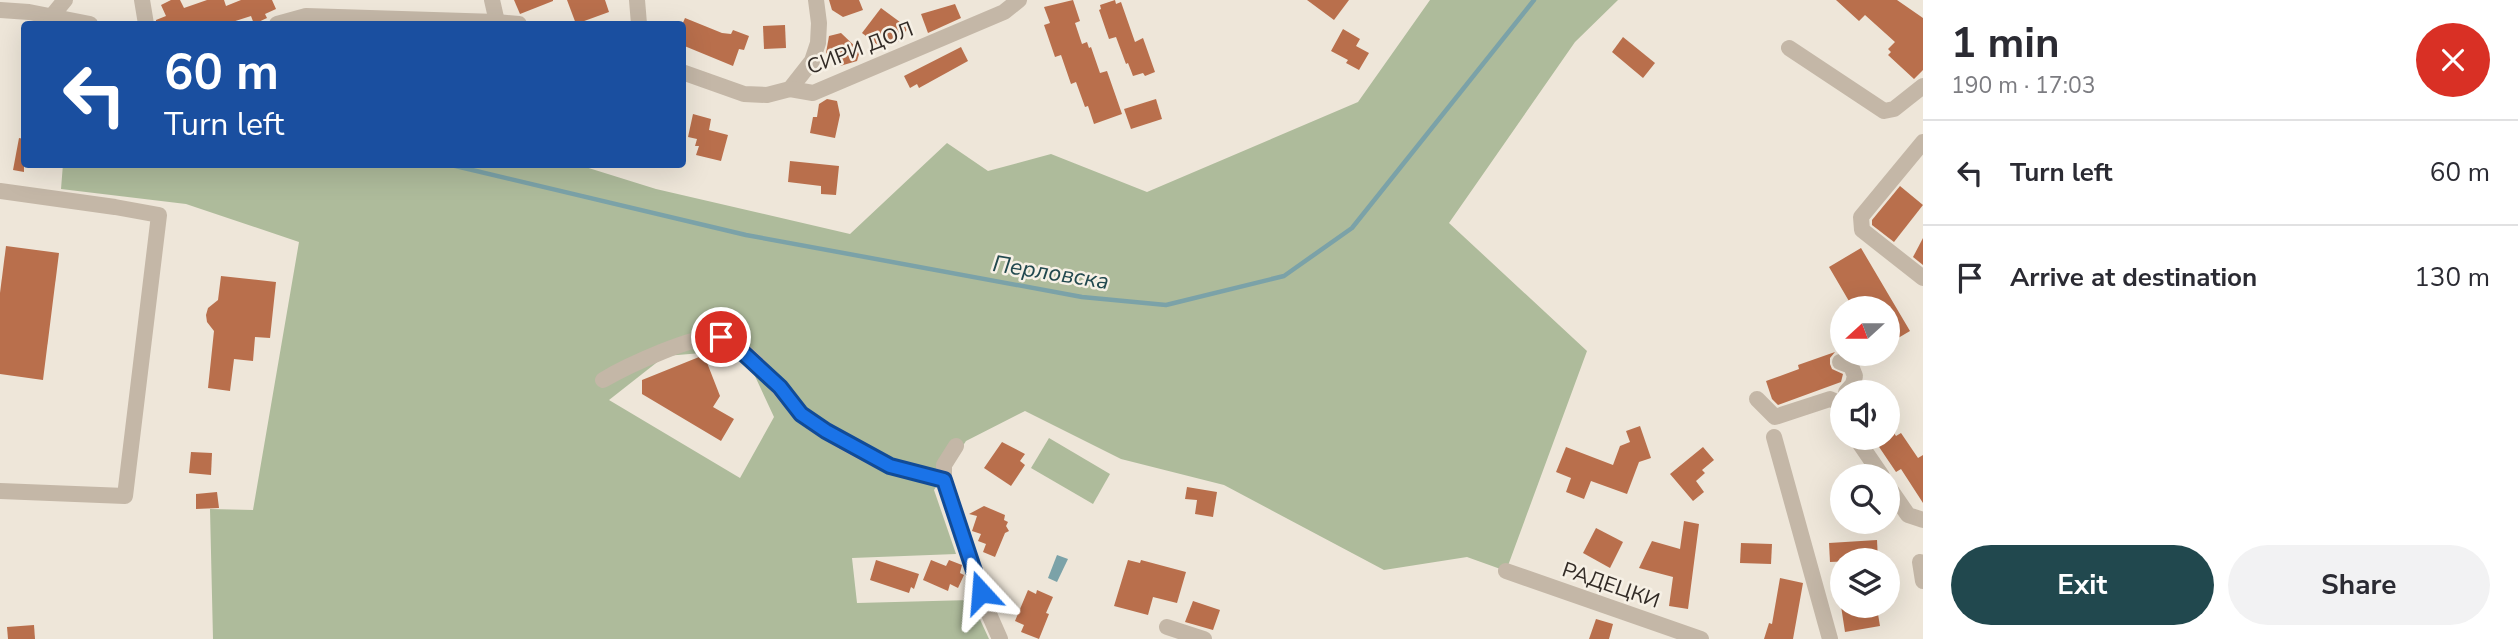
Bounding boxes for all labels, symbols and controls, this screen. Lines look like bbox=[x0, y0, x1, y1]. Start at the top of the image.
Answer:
street label: СИРИ ДОЛ bbox=[803, 15, 917, 81]
text: 1 min bbox=[1951, 15, 2060, 72]
button: close bbox=[2416, 23, 2490, 97]
text: 60 m bbox=[164, 39, 279, 106]
icon: left bbox=[49, 49, 140, 140]
text: 190 m · 17:03 bbox=[1951, 70, 2096, 101]
text: Turn left bbox=[164, 103, 284, 146]
icon: left bbox=[1951, 154, 1989, 192]
text: Turn left bbox=[2010, 155, 2113, 190]
text: 60 m bbox=[2430, 155, 2490, 190]
water label: Перловска bbox=[990, 248, 1111, 297]
icon: arrive bbox=[1951, 259, 1989, 297]
text: Arrive at destination bbox=[2010, 260, 2257, 295]
text: 130 m bbox=[2414, 260, 2490, 295]
north arrow bbox=[1830, 296, 1900, 366]
map controls bbox=[1830, 296, 1900, 618]
pin bbox=[691, 307, 751, 367]
icon: arrive bbox=[702, 318, 740, 356]
button: sound bbox=[1830, 380, 1900, 450]
button: search bbox=[1830, 464, 1900, 534]
button: Exit bbox=[1951, 545, 2214, 625]
button: Share bbox=[2228, 545, 2490, 625]
button: layers bbox=[1830, 548, 1900, 618]
position arrow bbox=[944, 555, 1018, 629]
street label: РАДЕЦКИ bbox=[1559, 555, 1663, 615]

